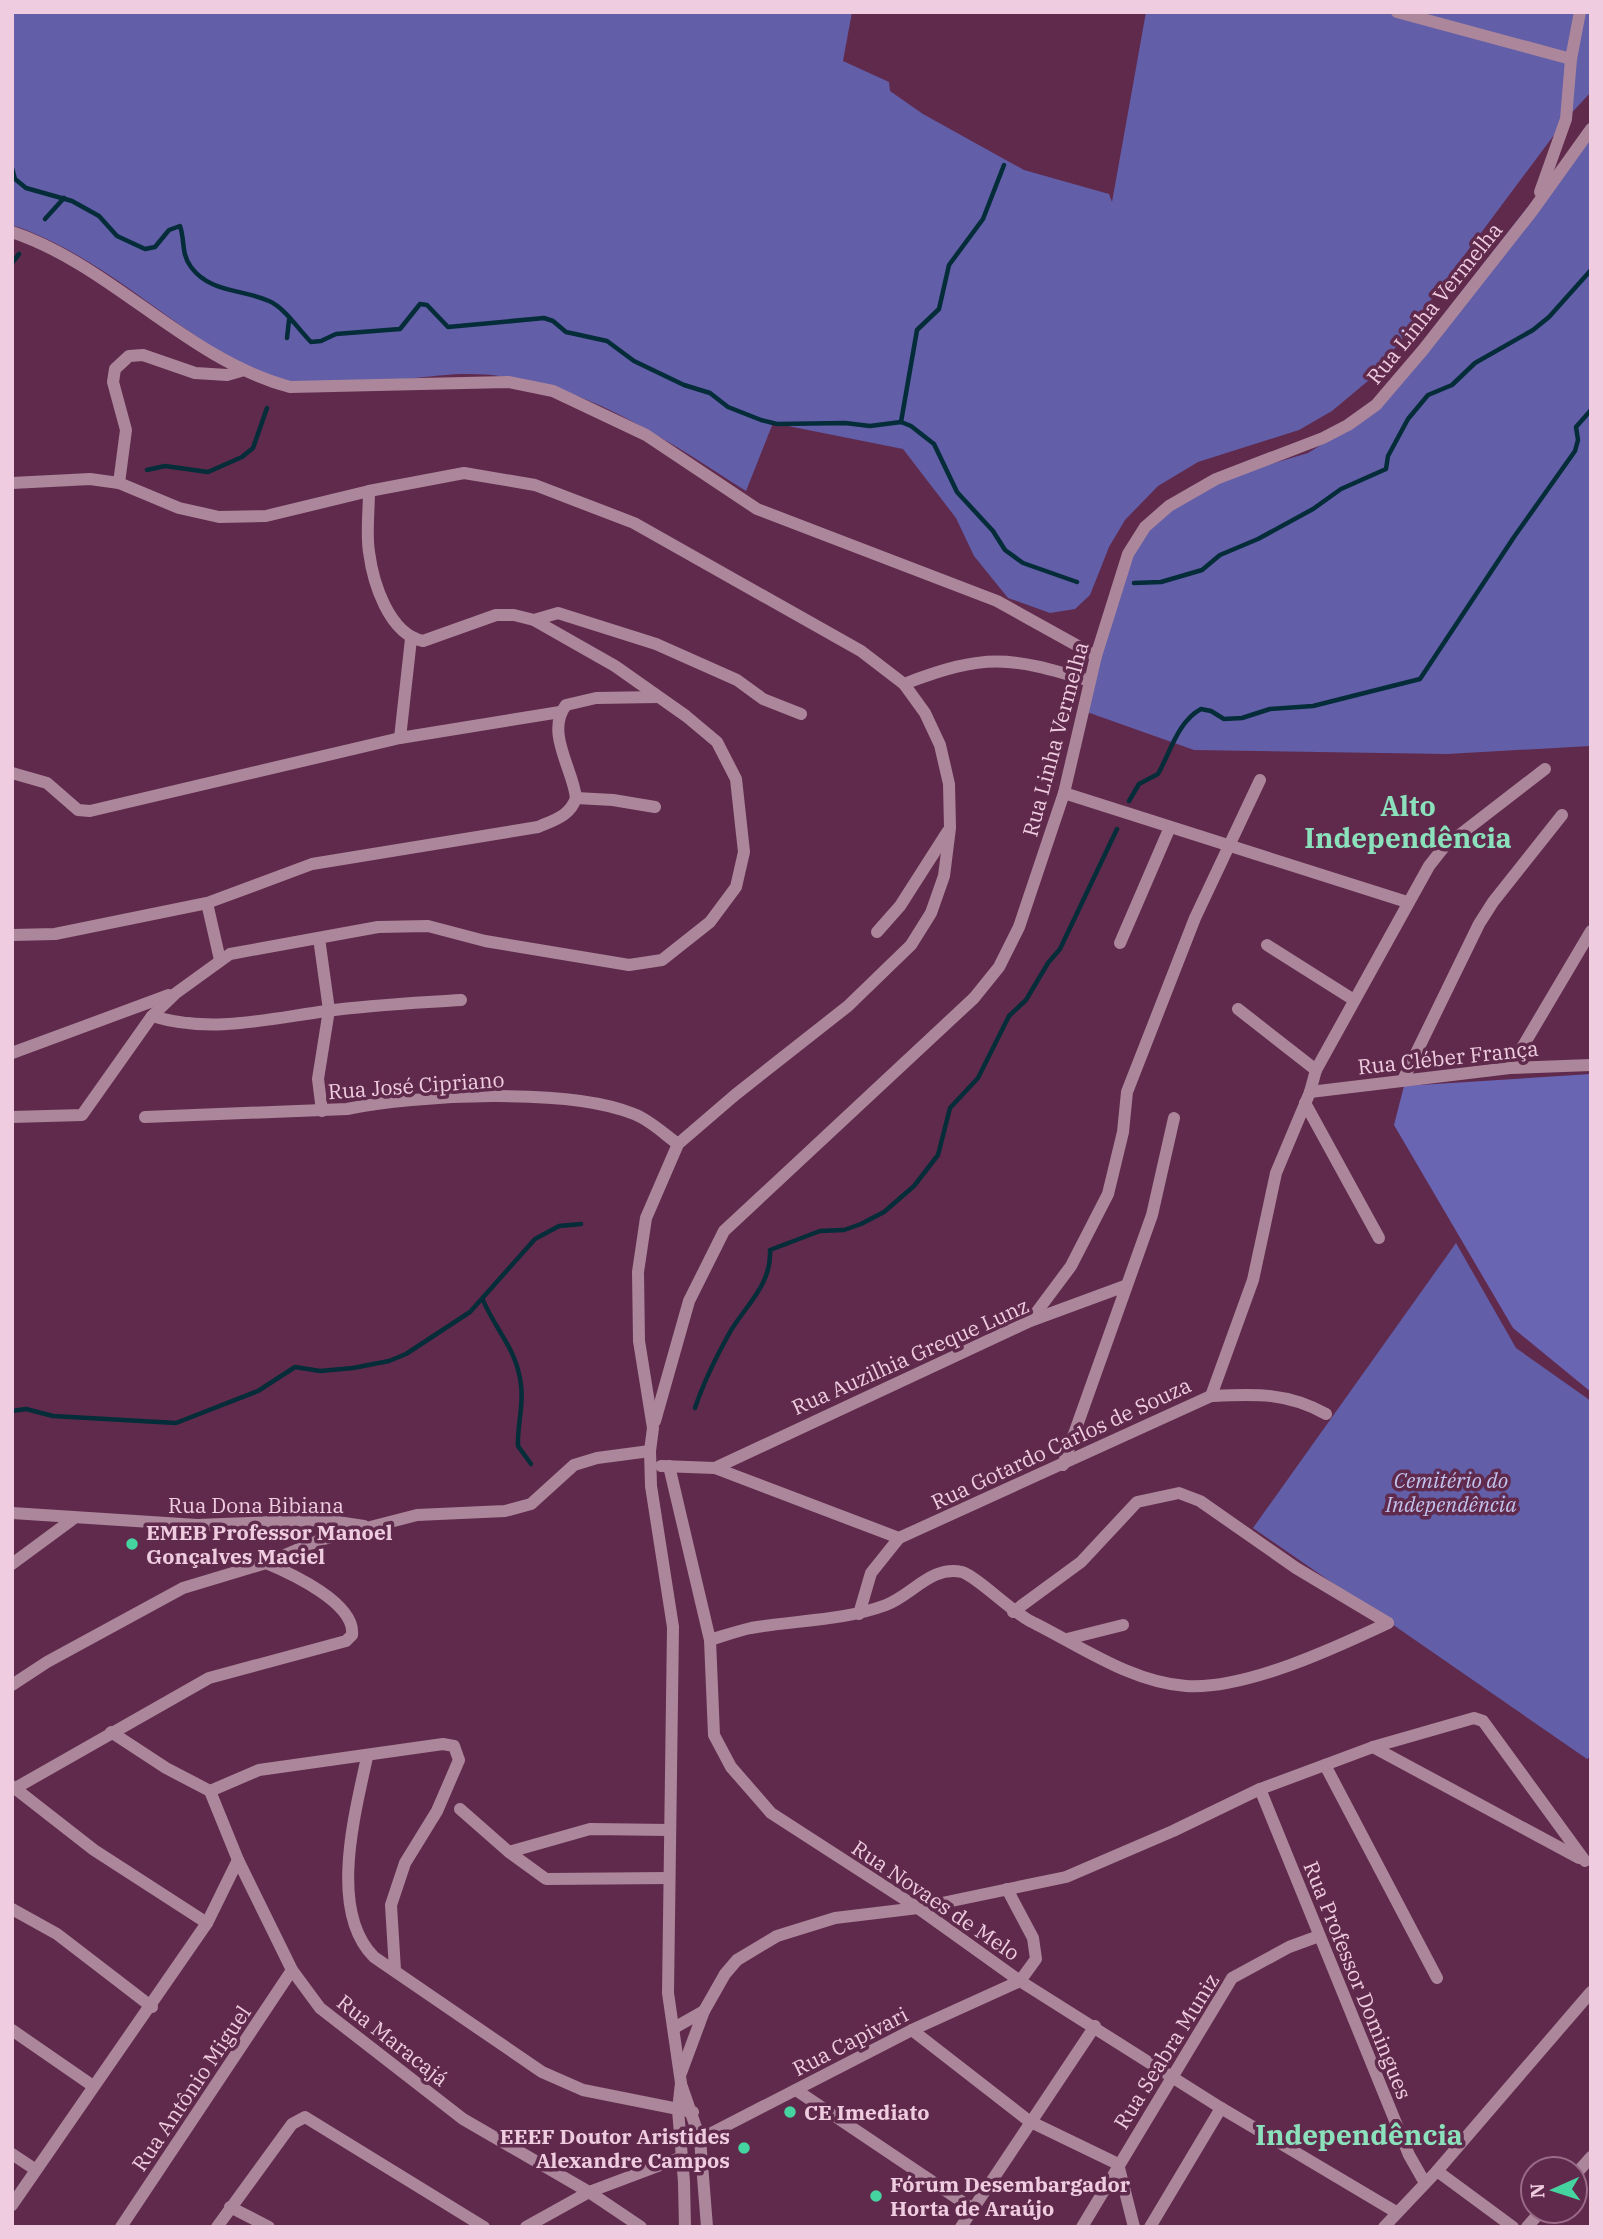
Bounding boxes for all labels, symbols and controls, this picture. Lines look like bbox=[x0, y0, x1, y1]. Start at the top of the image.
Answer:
street label: Rua Linha Vermelha bbox=[1360, 216, 1508, 390]
street label: Rua Linha Vermelha bbox=[1015, 638, 1095, 840]
district label: Alto Independência bbox=[1304, 787, 1512, 856]
street label: Rua Cléber França bbox=[1356, 1034, 1540, 1080]
street label: Rua José Cipriano bbox=[327, 1065, 505, 1105]
street label: Rua Auzilhia Greque Lunz bbox=[787, 1291, 1033, 1421]
street label: Rua Gotardo Carlos de Souza bbox=[927, 1370, 1195, 1516]
park label: Cemitério do Independência bbox=[1384, 1466, 1517, 1518]
street label: Rua Dona Bibiana bbox=[168, 1491, 344, 1519]
place label: EMEB Professor Manoel Gonçalves Maciel bbox=[146, 1518, 393, 1570]
marker: EMEB Professor Manoel Gonçalves Maciel bbox=[124, 1536, 140, 1552]
street label: Rua Novaes de Melo bbox=[847, 1833, 1025, 1967]
street label: Rua Professor Domingues bbox=[1297, 1857, 1419, 2103]
street label: Rua Seabra Muniz bbox=[1107, 1968, 1225, 2134]
street label: Rua Maracajá bbox=[332, 1988, 454, 2092]
street label: Rua Antônio Miguel bbox=[125, 2000, 257, 2176]
street label: Rua Capivari bbox=[787, 2000, 913, 2082]
place label: CE Imediato bbox=[804, 2098, 929, 2126]
marker: CE Imediato bbox=[782, 2104, 798, 2120]
district label: Independência bbox=[1255, 2116, 1463, 2153]
place label: EEEF Doutor Aristides Alexandre Campos bbox=[500, 2122, 730, 2174]
marker: EEEF Doutor Aristides Alexandre Campos bbox=[736, 2140, 752, 2156]
north arrow bbox=[1519, 2155, 1589, 2225]
place label: Fórum Desembargador Horta de Araújo bbox=[890, 2170, 1131, 2222]
text: N bbox=[1525, 2183, 1549, 2199]
marker: Fórum Desembargador Horta de Araújo bbox=[868, 2188, 884, 2204]

